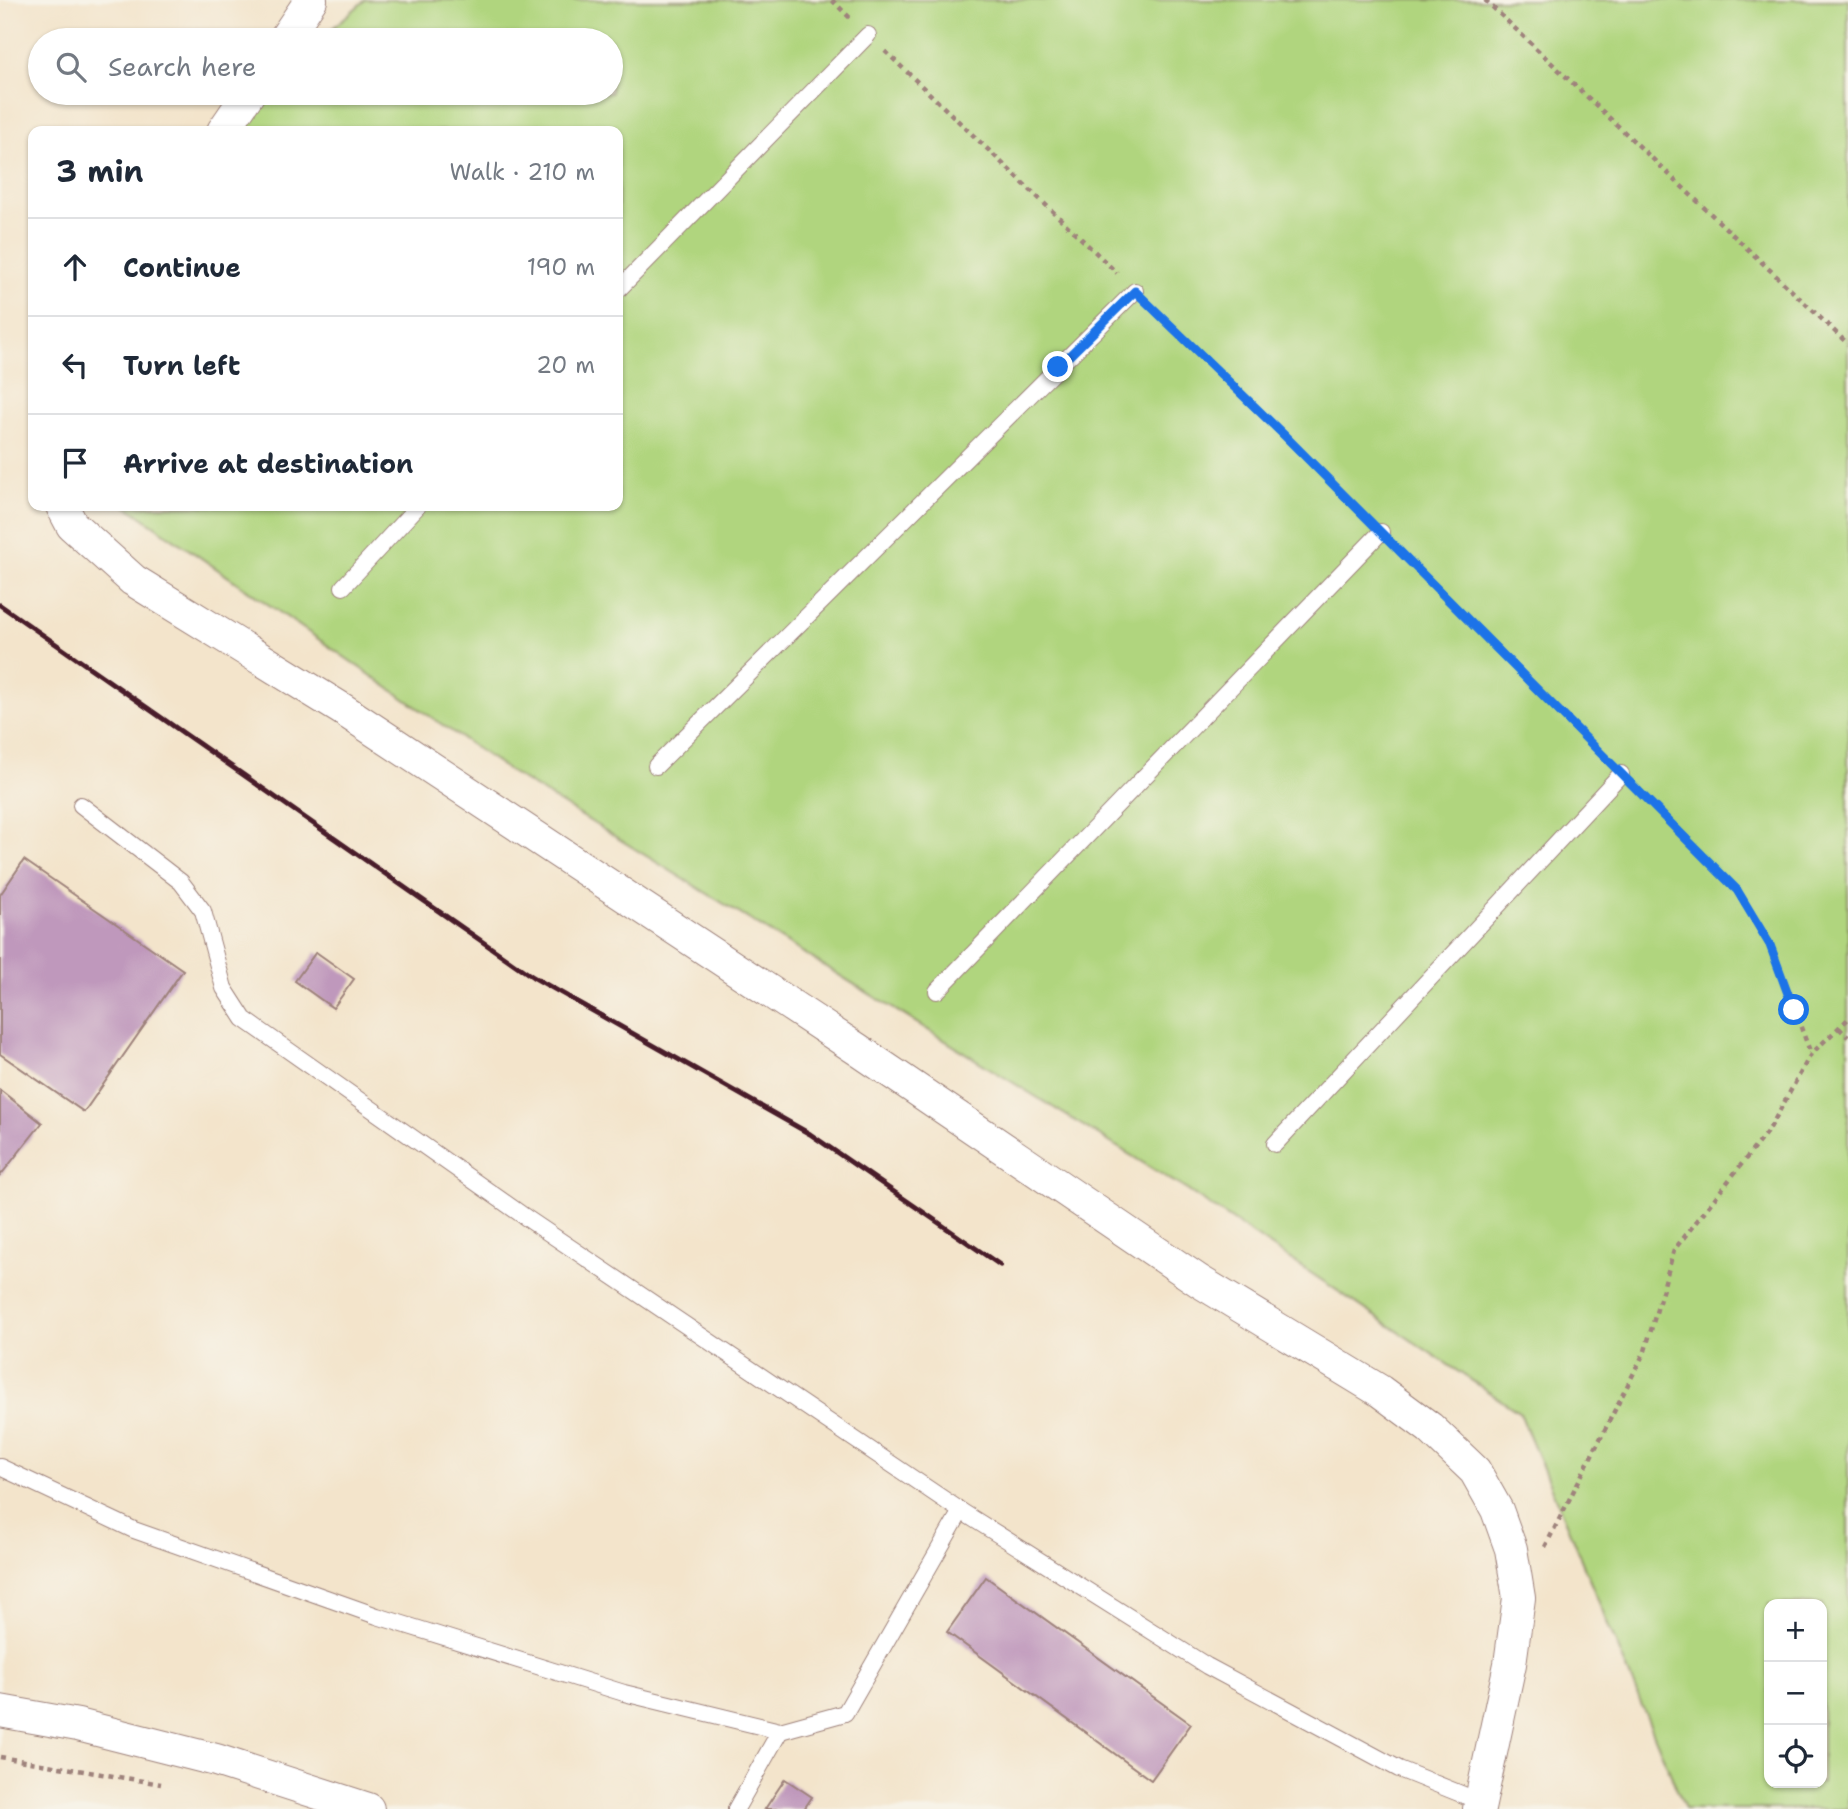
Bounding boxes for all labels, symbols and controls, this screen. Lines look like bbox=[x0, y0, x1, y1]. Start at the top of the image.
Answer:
search box bbox=[28, 28, 623, 105]
icon: search bbox=[52, 48, 90, 86]
text: Search here bbox=[108, 49, 257, 84]
text: 3 min bbox=[56, 151, 143, 192]
text: Walk · 210 m bbox=[450, 157, 595, 187]
icon: ahead bbox=[56, 248, 94, 286]
text: Continue bbox=[123, 250, 241, 285]
text: 190 m bbox=[527, 252, 595, 282]
icon: left bbox=[56, 346, 94, 384]
text: Turn left bbox=[123, 348, 240, 383]
text: 20 m bbox=[536, 350, 595, 380]
route end bbox=[1042, 351, 1073, 382]
icon: arrive bbox=[56, 444, 94, 482]
text: Arrive at destination bbox=[123, 446, 413, 481]
route start bbox=[1778, 994, 1809, 1025]
map controls bbox=[1764, 1599, 1827, 1788]
button: + bbox=[1764, 1599, 1827, 1662]
button: − bbox=[1764, 1662, 1827, 1725]
button: locate bbox=[1764, 1725, 1827, 1788]

